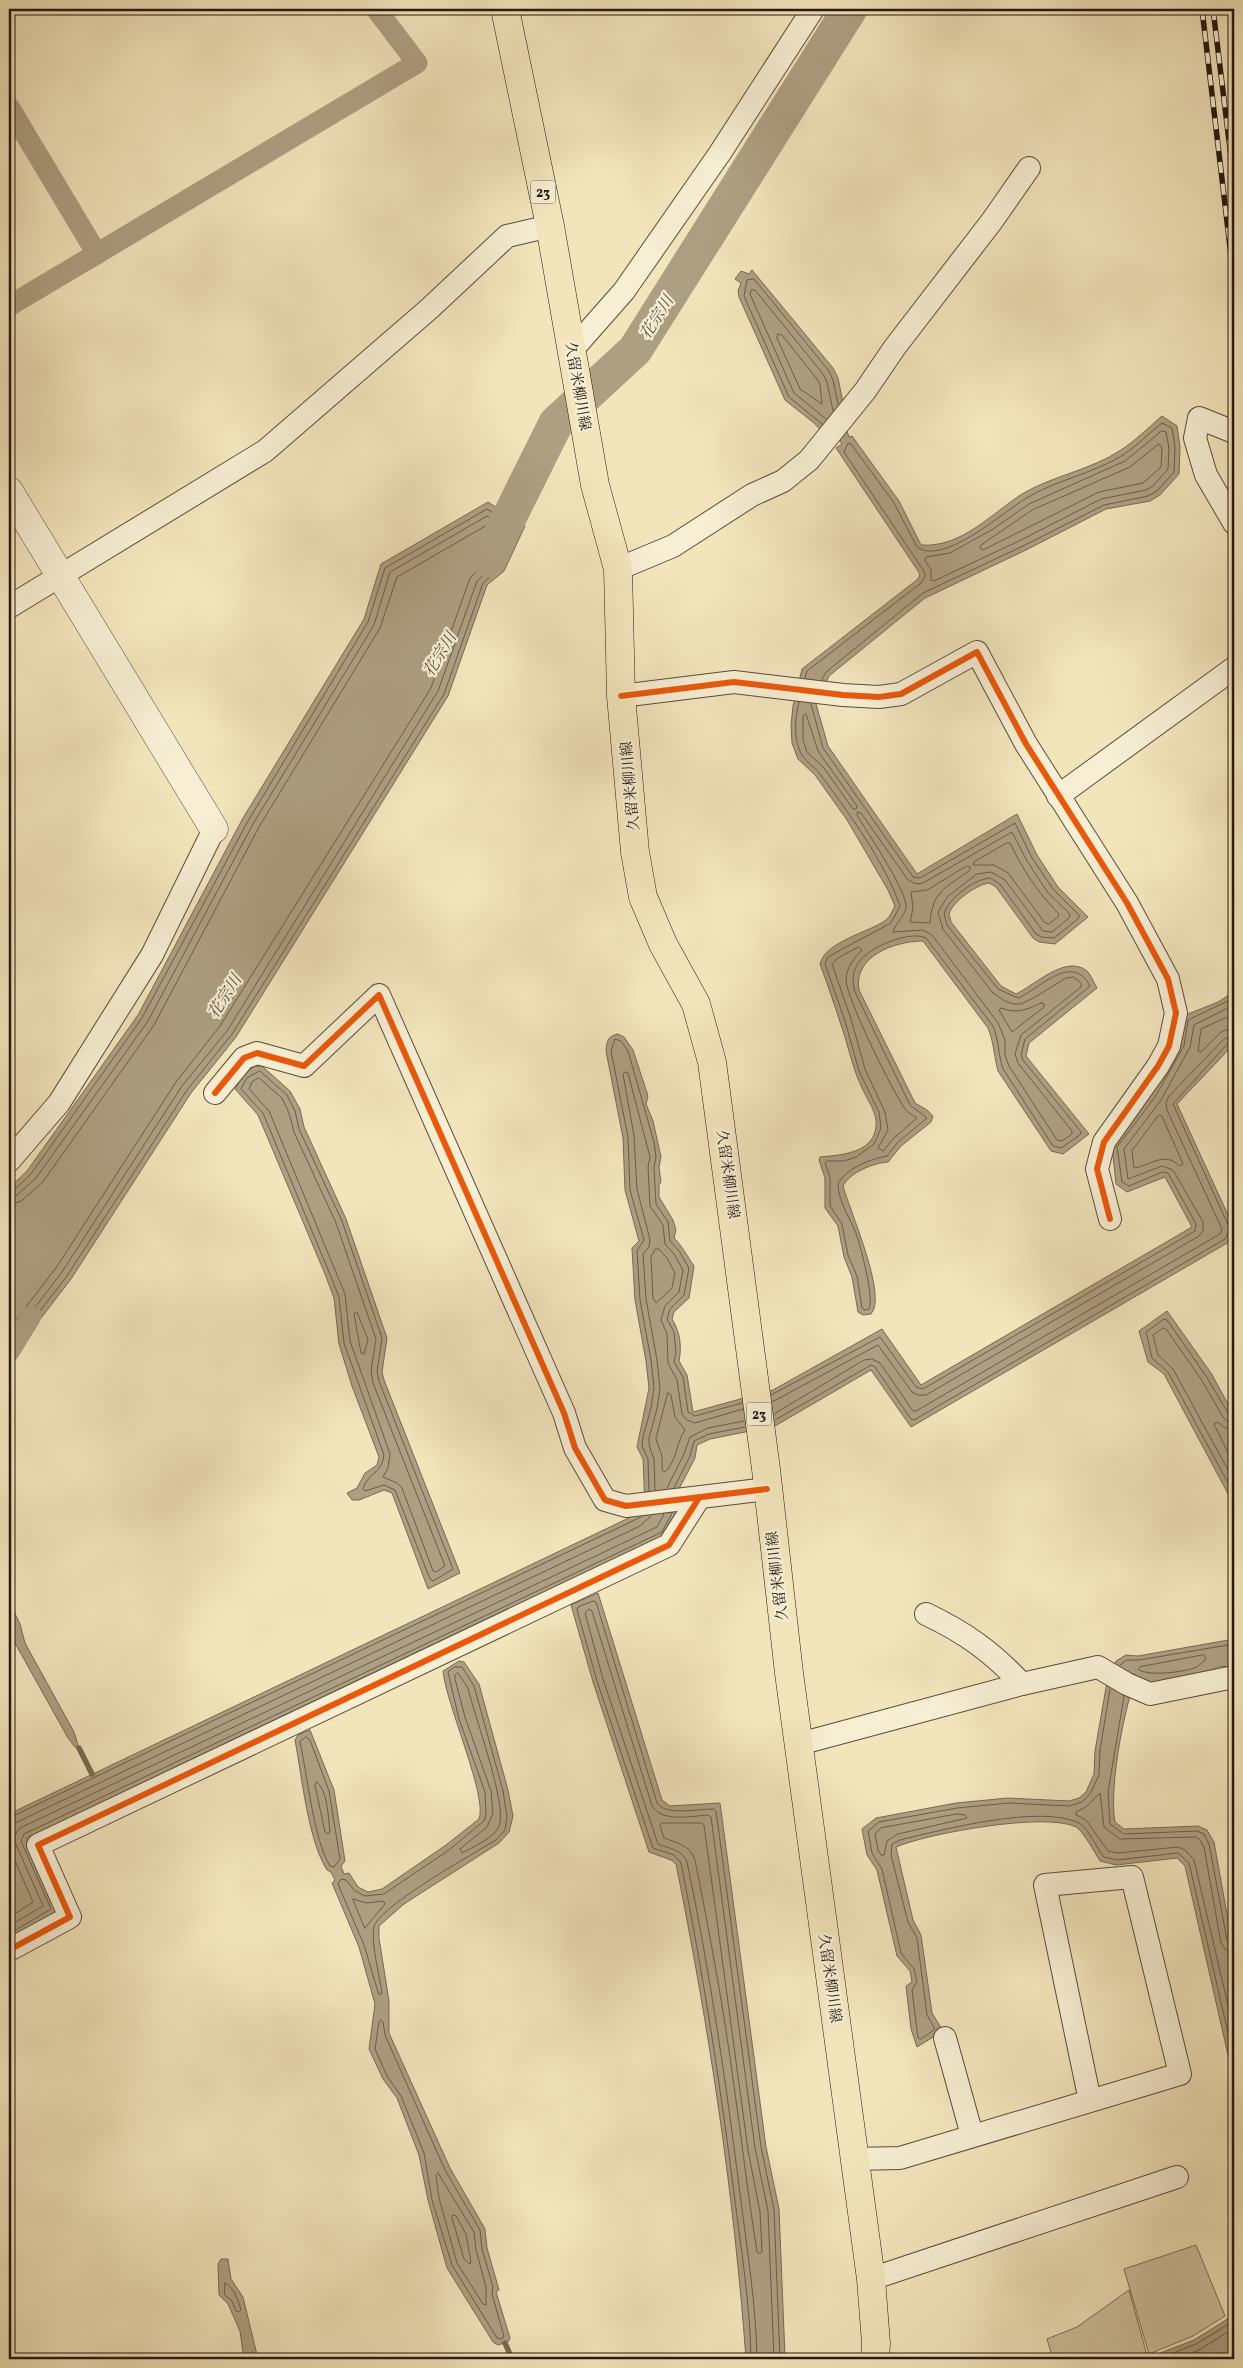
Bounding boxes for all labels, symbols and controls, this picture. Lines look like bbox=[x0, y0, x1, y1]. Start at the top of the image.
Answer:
road number: 23 bbox=[530, 180, 556, 203]
water label: 花宗川 bbox=[636, 290, 681, 344]
street label: 久留米柳川線 bbox=[558, 340, 595, 432]
water label: 花宗川 bbox=[419, 627, 464, 681]
street label: 久留米柳川線 bbox=[617, 740, 646, 832]
water label: 花宗川 bbox=[204, 969, 249, 1023]
street label: 久留米柳川線 bbox=[710, 1128, 743, 1220]
road number: 23 bbox=[746, 1402, 772, 1426]
street label: 久留米柳川線 bbox=[763, 1530, 794, 1622]
street label: 久留米柳川線 bbox=[812, 1932, 845, 2024]

